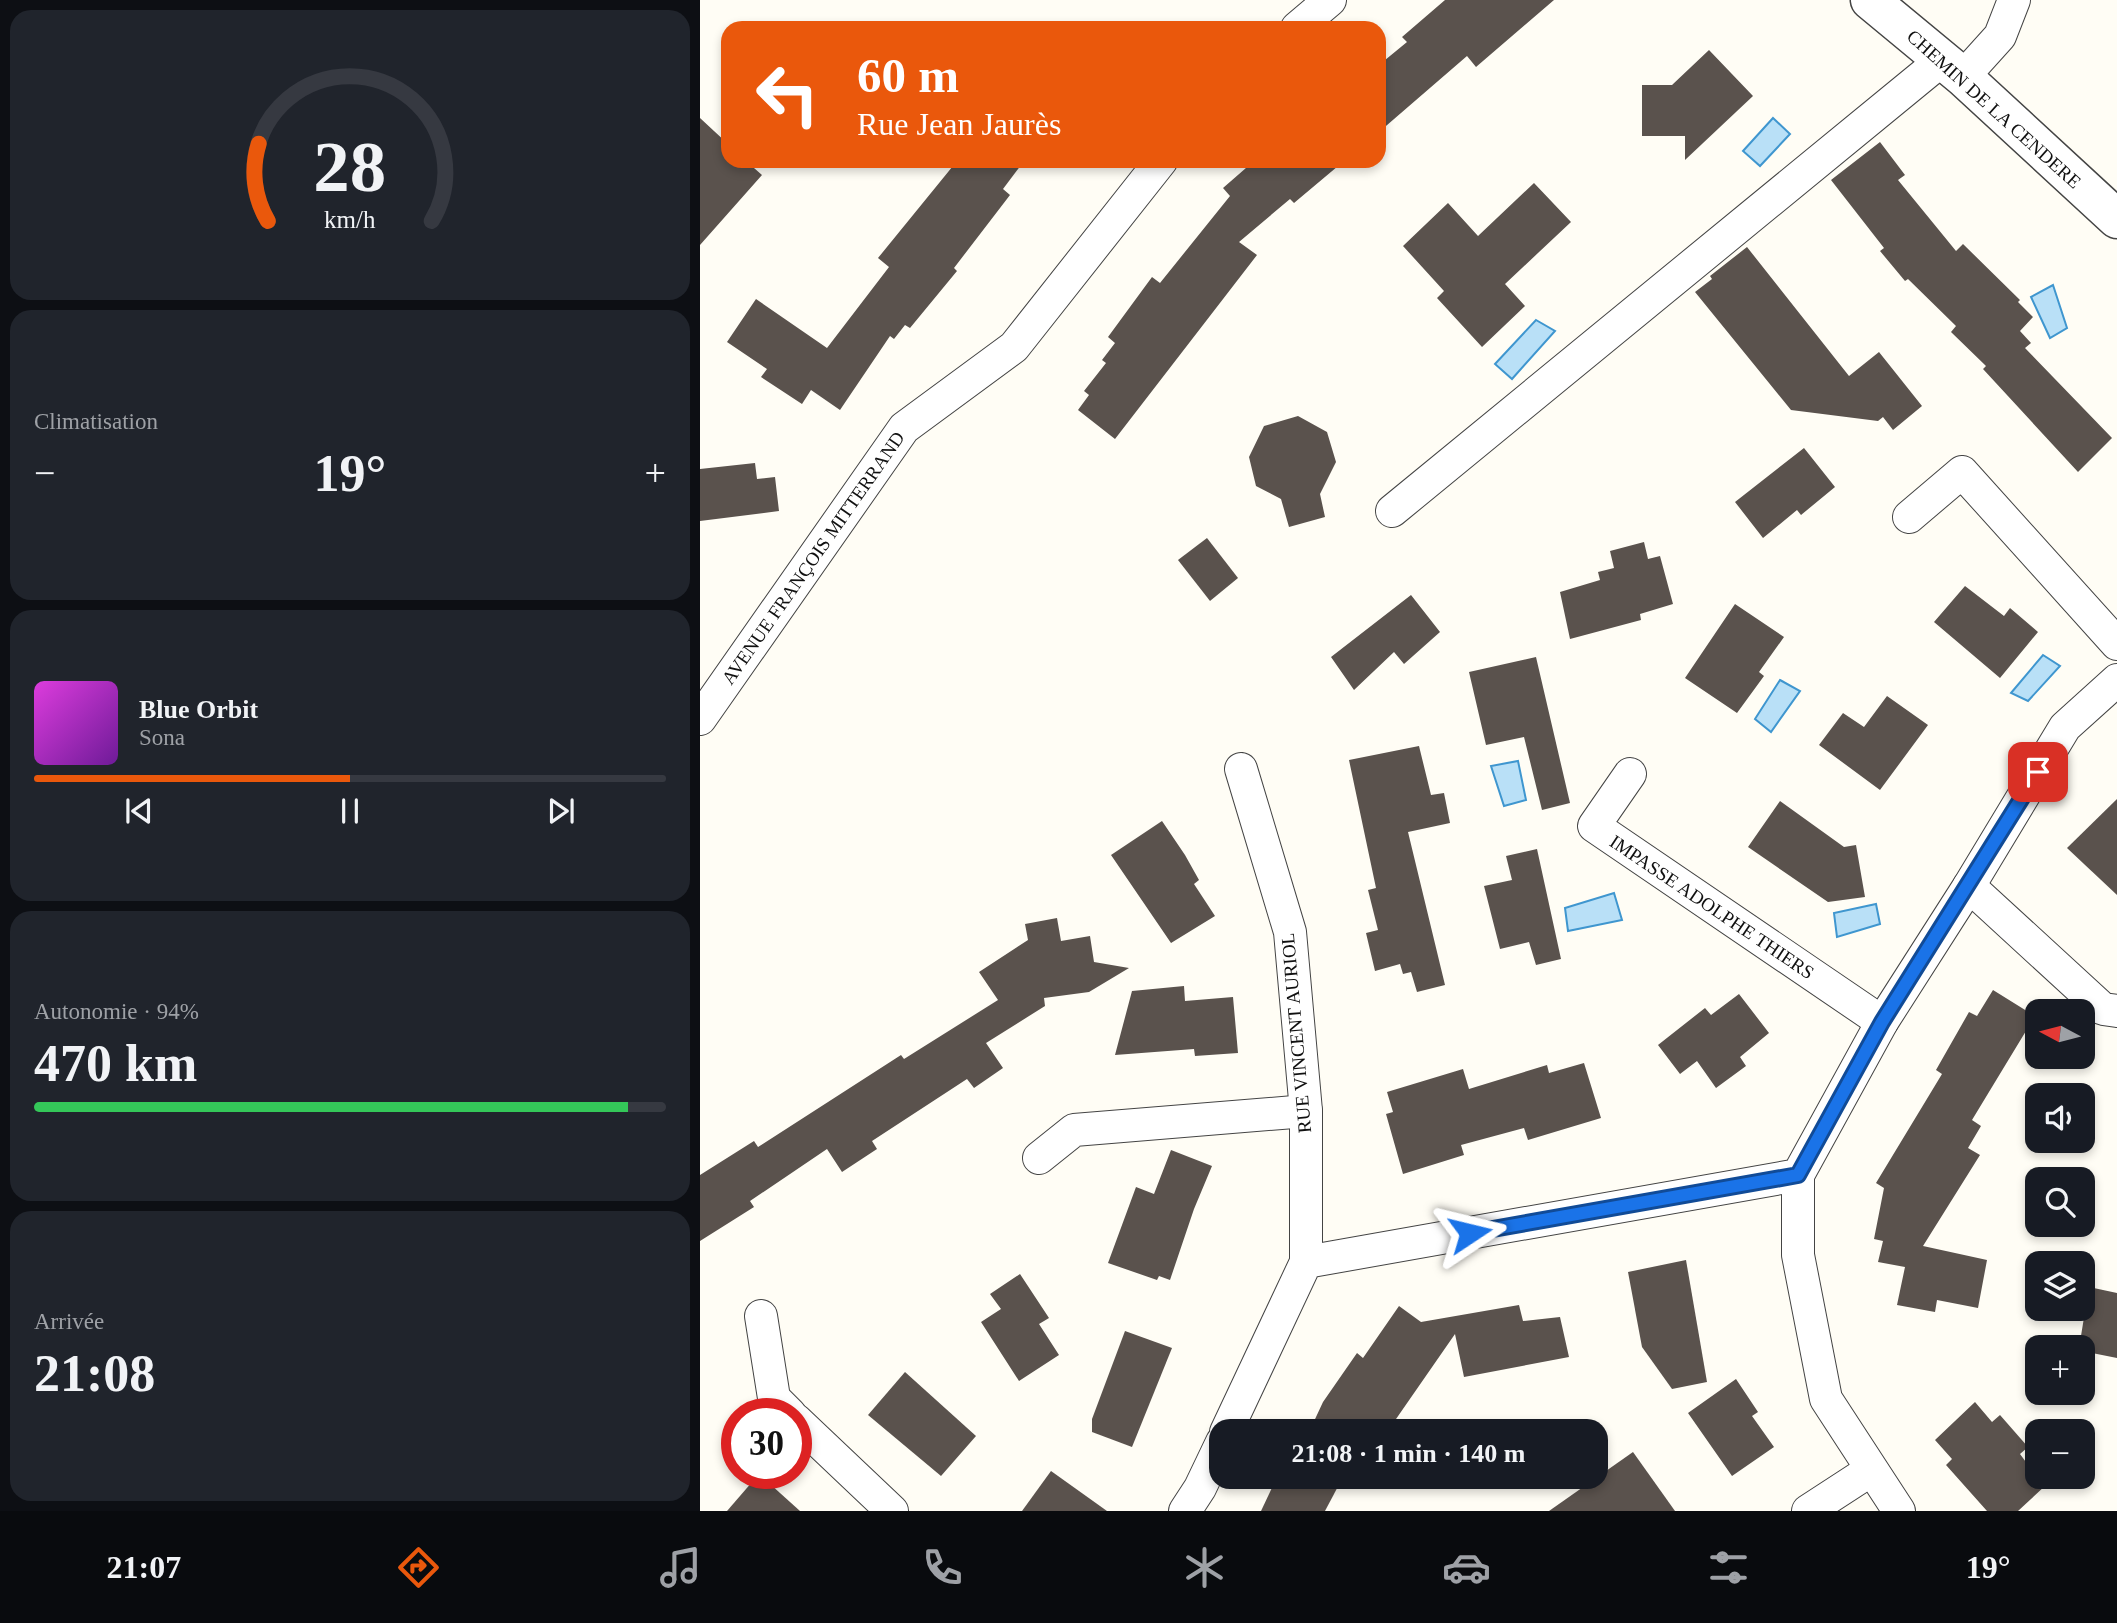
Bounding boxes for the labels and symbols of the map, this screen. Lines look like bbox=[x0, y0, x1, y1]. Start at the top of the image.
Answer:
street label: CHEMIN DE LA CENDERE bbox=[1903, 25, 2085, 193]
street label: AVENUE FRANÇOIS MITTERRAND bbox=[717, 428, 909, 688]
pin bbox=[2008, 742, 2068, 802]
street label: IMPASSE ADOLPHE THIERS bbox=[1606, 831, 1818, 983]
street label: RUE VINCENT AURIOL bbox=[1277, 932, 1315, 1134]
north arrow bbox=[2025, 999, 2095, 1069]
position arrow bbox=[1433, 1196, 1507, 1270]
speed limit sign: 30 bbox=[721, 1398, 812, 1489]

